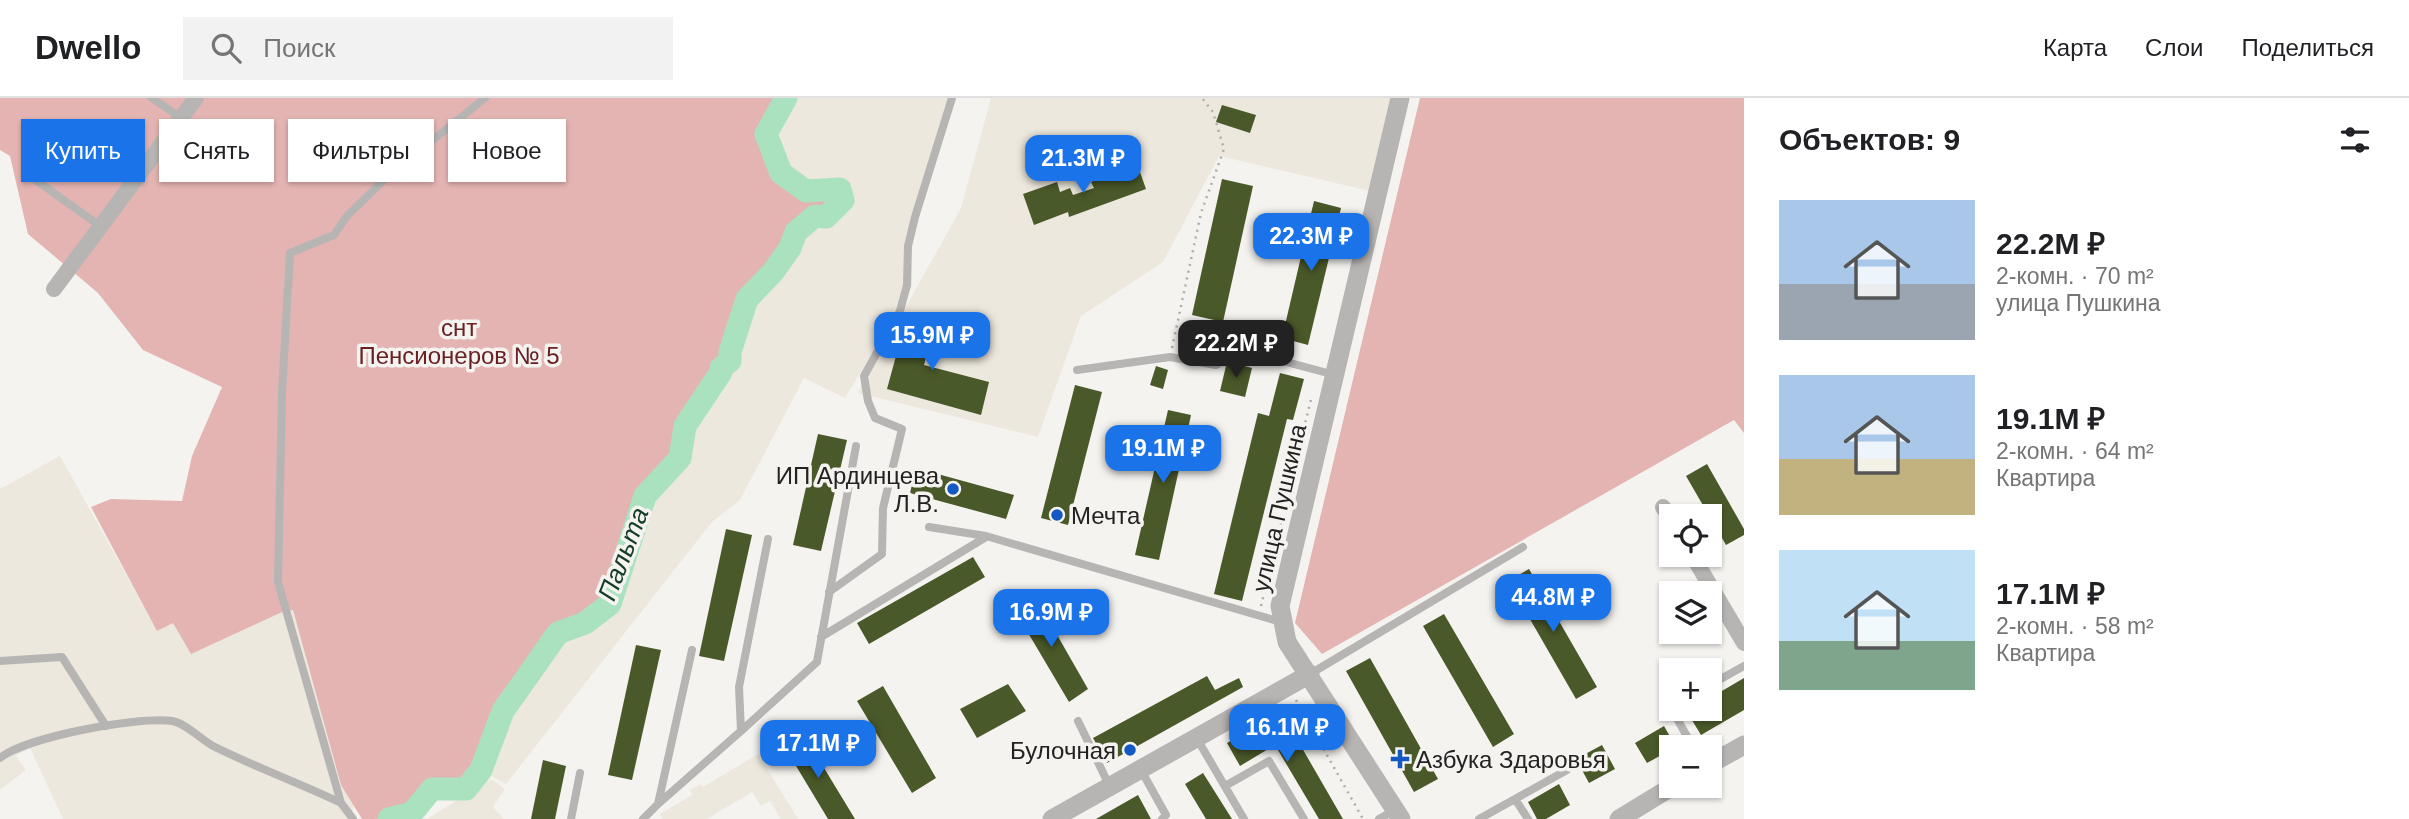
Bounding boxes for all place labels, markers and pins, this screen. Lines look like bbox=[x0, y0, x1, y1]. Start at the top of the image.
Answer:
pin: 21.3M ₽ bbox=[1018, 136, 1148, 195]
pin: 22.3M ₽ bbox=[1246, 214, 1376, 273]
pin: 15.9M ₽ bbox=[867, 313, 997, 372]
pin: 22.2M ₽ bbox=[1171, 320, 1301, 380]
pin: 19.1M ₽ bbox=[1098, 426, 1228, 485]
place label: ИП Ардинцева Л.В. bbox=[776, 462, 940, 517]
marker: ИП Ардинцева Л.В. bbox=[945, 481, 961, 497]
place label: Мечта bbox=[1071, 502, 1141, 529]
marker: Мечта bbox=[1049, 507, 1065, 523]
pin: 44.8M ₽ bbox=[1488, 574, 1618, 634]
pin: 16.9M ₽ bbox=[986, 589, 1116, 649]
pin: 16.1M ₽ bbox=[1222, 704, 1352, 764]
pin: 17.1M ₽ bbox=[753, 720, 883, 780]
place label: Булочная bbox=[1010, 737, 1116, 764]
marker: Булочная bbox=[1122, 742, 1138, 758]
place label: Азбука Здаровья bbox=[1416, 746, 1606, 773]
marker: Азбука Здаровья bbox=[1390, 749, 1410, 769]

